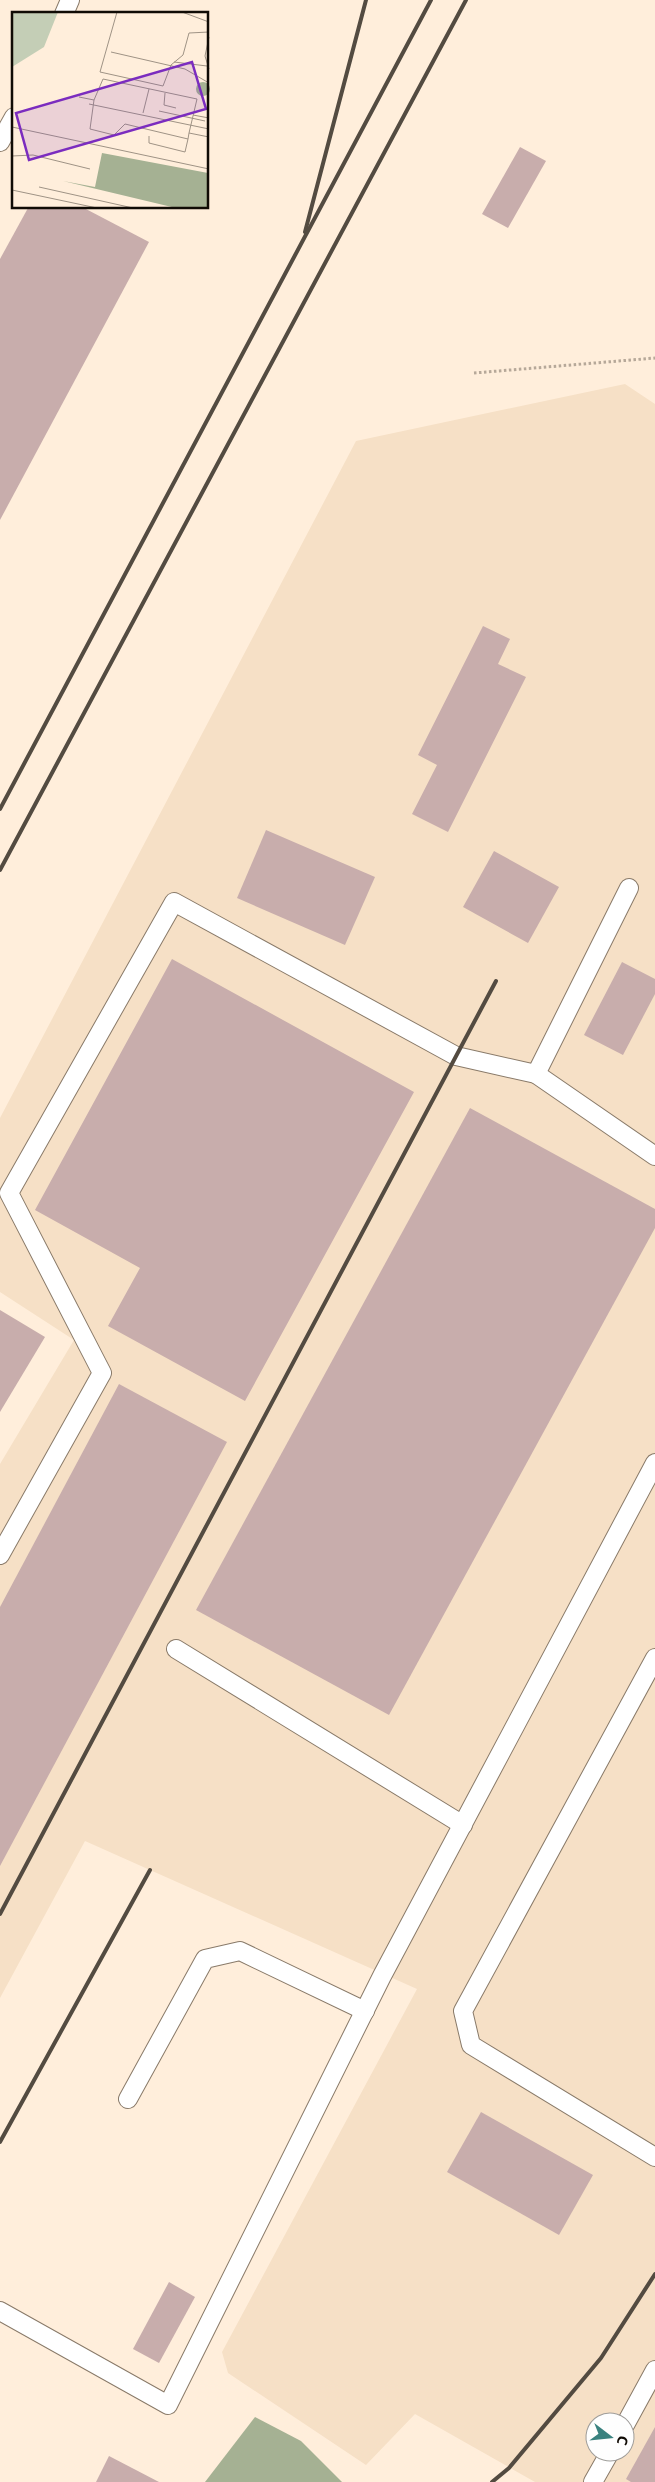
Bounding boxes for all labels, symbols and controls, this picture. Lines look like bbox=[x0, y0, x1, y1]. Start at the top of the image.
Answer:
inset map bbox=[12, 12, 209, 209]
north arrow bbox=[585, 2412, 635, 2462]
text: С bbox=[613, 2434, 633, 2448]

